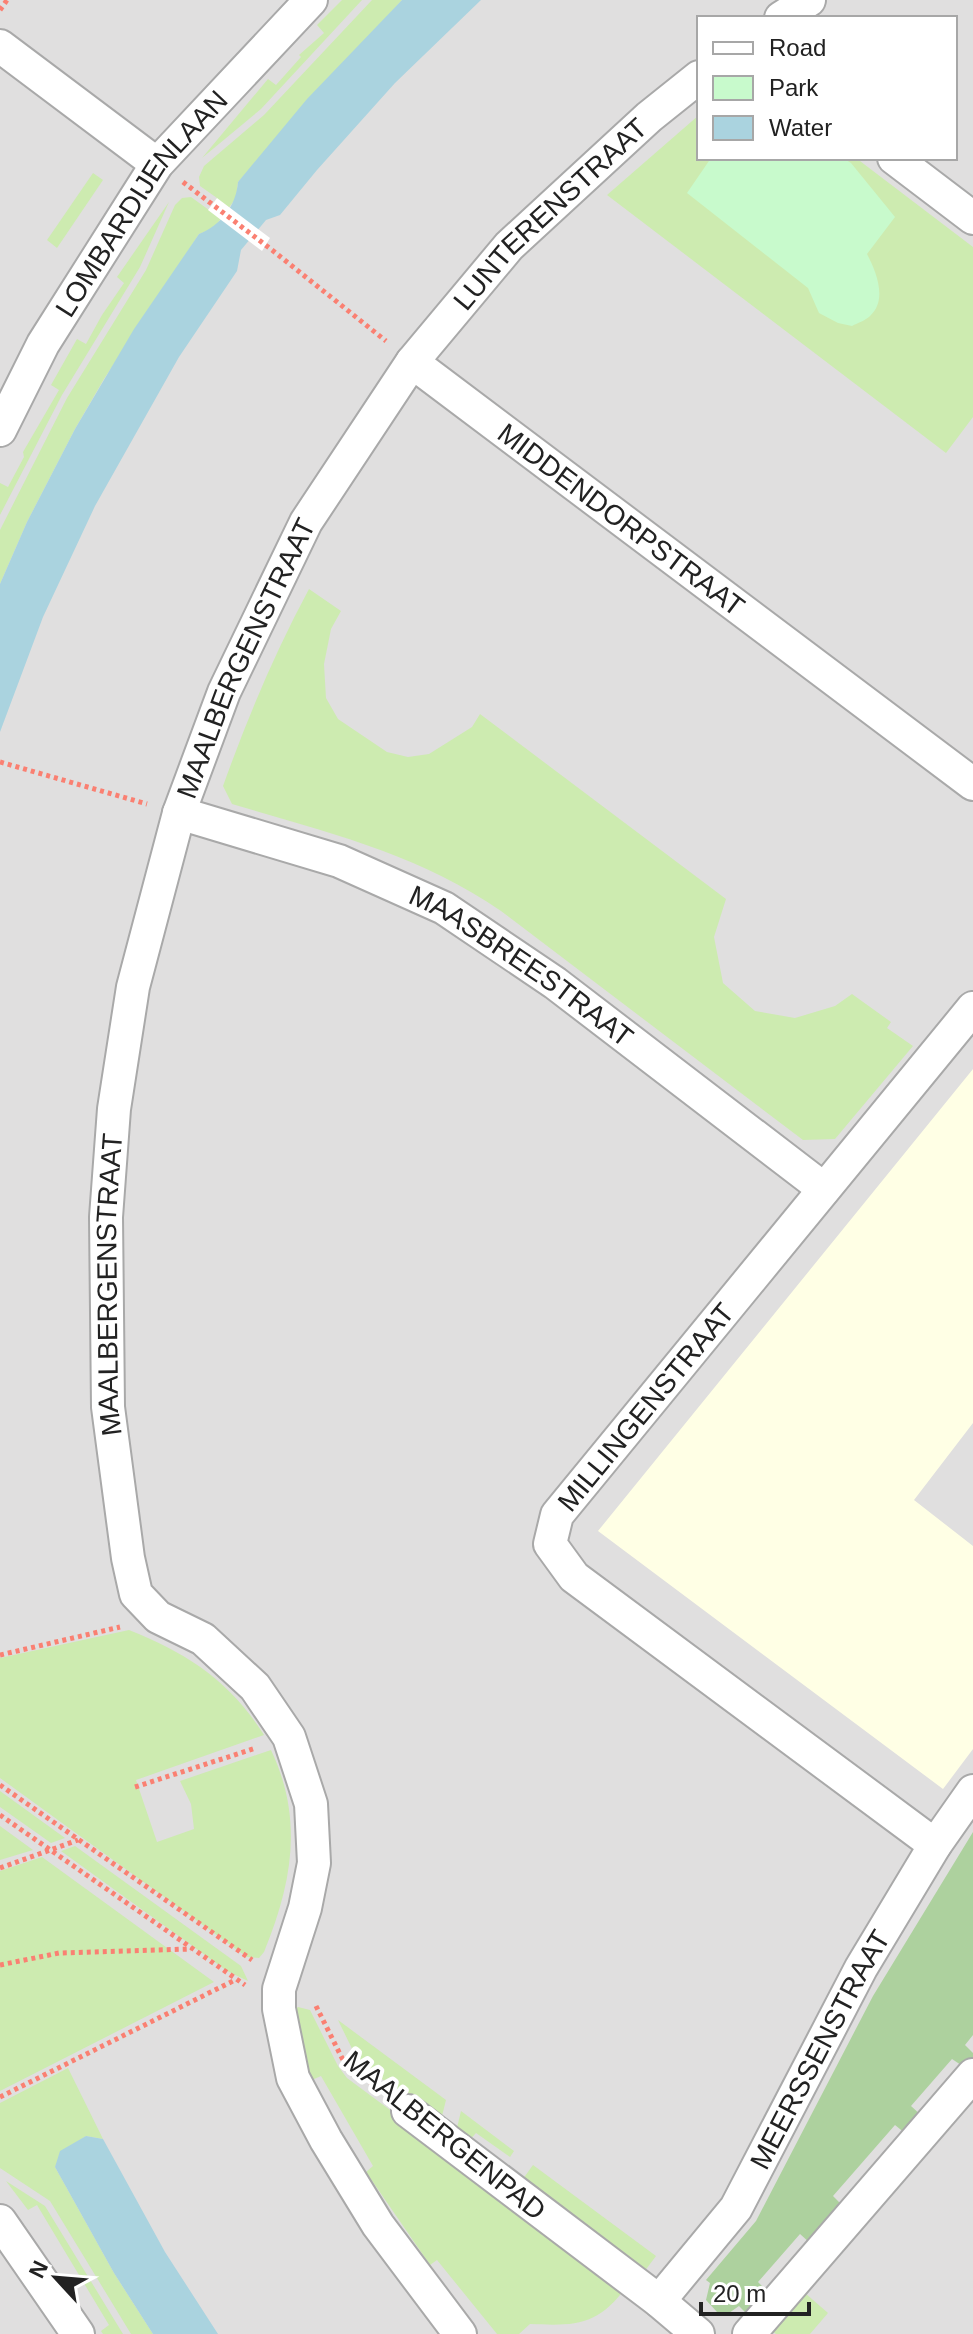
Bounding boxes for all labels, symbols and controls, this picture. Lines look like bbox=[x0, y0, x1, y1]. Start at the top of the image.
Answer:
legend bbox=[697, 16, 957, 160]
text: Road bbox=[769, 34, 826, 61]
text: Park bbox=[769, 74, 819, 101]
street label: LOMBARDIJENLAAN bbox=[49, 84, 234, 322]
street label: LUNTERENSTRAAT bbox=[447, 112, 653, 316]
text: Water bbox=[769, 114, 832, 141]
street label: MIDDENDORPSTRAAT bbox=[492, 417, 750, 622]
street label: MAALBERGENSTRAAT bbox=[171, 513, 321, 803]
street label: MAASBREESTRAAT bbox=[404, 880, 639, 1053]
street label: MAALBERGENSTRAAT bbox=[91, 1132, 128, 1438]
street label: MILLINGENSTRAAT bbox=[552, 1297, 740, 1517]
street label: MEERSSENSTRAAT bbox=[744, 1925, 896, 2174]
street label: MAALBERGENPAD bbox=[338, 2045, 552, 2226]
north arrow bbox=[16, 2238, 96, 2318]
text: N bbox=[24, 2257, 53, 2282]
scale bar bbox=[701, 2266, 809, 2316]
text: 20 m bbox=[713, 2280, 766, 2307]

